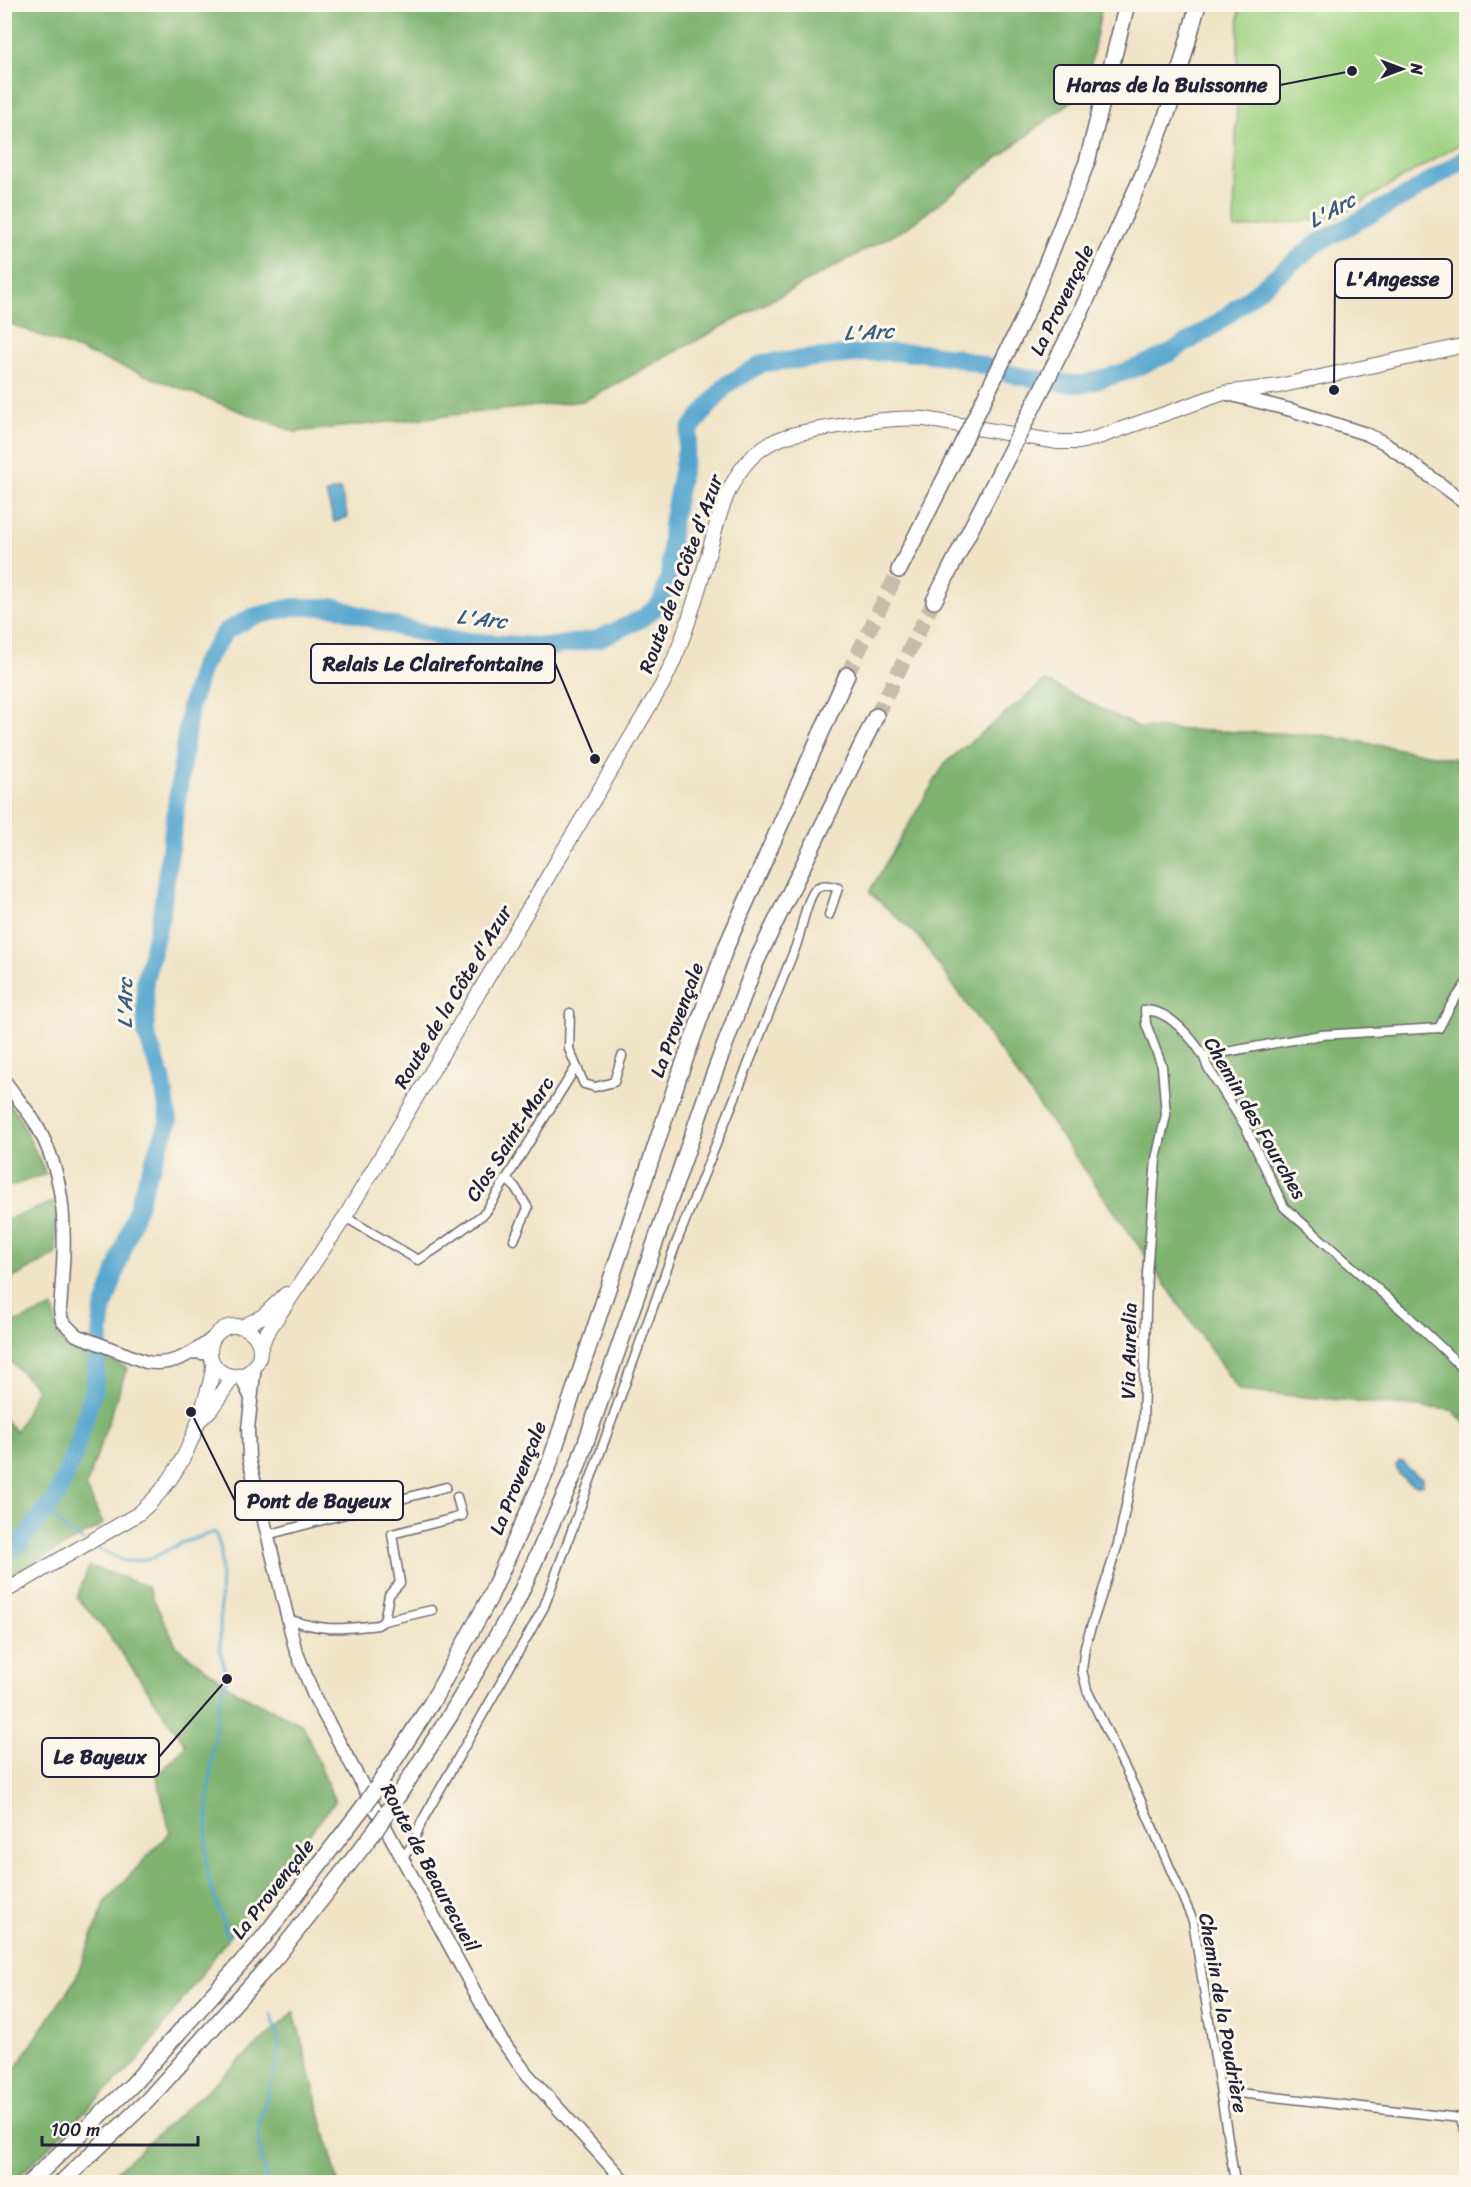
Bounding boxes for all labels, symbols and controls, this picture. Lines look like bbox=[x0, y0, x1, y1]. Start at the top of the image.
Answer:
north arrow bbox=[1372, 39, 1432, 99]
text: N bbox=[1402, 62, 1431, 75]
callout: Haras de la Buissonne bbox=[1054, 65, 1280, 104]
text: Haras de la Buissonne bbox=[1066, 66, 1268, 104]
water label: L'Arc bbox=[1301, 180, 1365, 239]
street label: La Provençale bbox=[1020, 238, 1104, 362]
callout: L'Angesse bbox=[1335, 259, 1452, 298]
text: L'Angesse bbox=[1346, 260, 1440, 298]
water label: L'Arc bbox=[843, 312, 897, 352]
street label: Route de la Côte d'Azur bbox=[629, 468, 734, 678]
water label: L'Arc bbox=[455, 597, 511, 641]
callout: Relais Le Clairefontaine bbox=[311, 644, 555, 683]
text: Relais Le Clairefontaine bbox=[322, 645, 543, 683]
street label: Route de la Côte d'Azur bbox=[384, 897, 523, 1096]
street label: La Provençale bbox=[640, 957, 714, 1083]
water label: L'Arc bbox=[106, 976, 144, 1028]
street label: Chemin des Fourches bbox=[1194, 1030, 1316, 1207]
street label: Clos Saint-Marc bbox=[456, 1069, 564, 1209]
street label: Via Aurelia bbox=[1111, 1303, 1147, 1399]
street label: La Provençale bbox=[479, 1416, 557, 1540]
callout: Pont de Bayeux bbox=[235, 1481, 403, 1520]
text: Pont de Bayeux bbox=[247, 1482, 392, 1520]
callout: Le Bayeux bbox=[42, 1738, 159, 1777]
text: Le Bayeux bbox=[54, 1738, 148, 1776]
street label: Route de Beaurecueil bbox=[371, 1777, 489, 1959]
street label: La Provençale bbox=[222, 1831, 324, 1947]
street label: Chemin de la Poudrière bbox=[1188, 1910, 1258, 2116]
scale bar bbox=[42, 2109, 198, 2147]
text: 100 m bbox=[51, 2114, 100, 2146]

